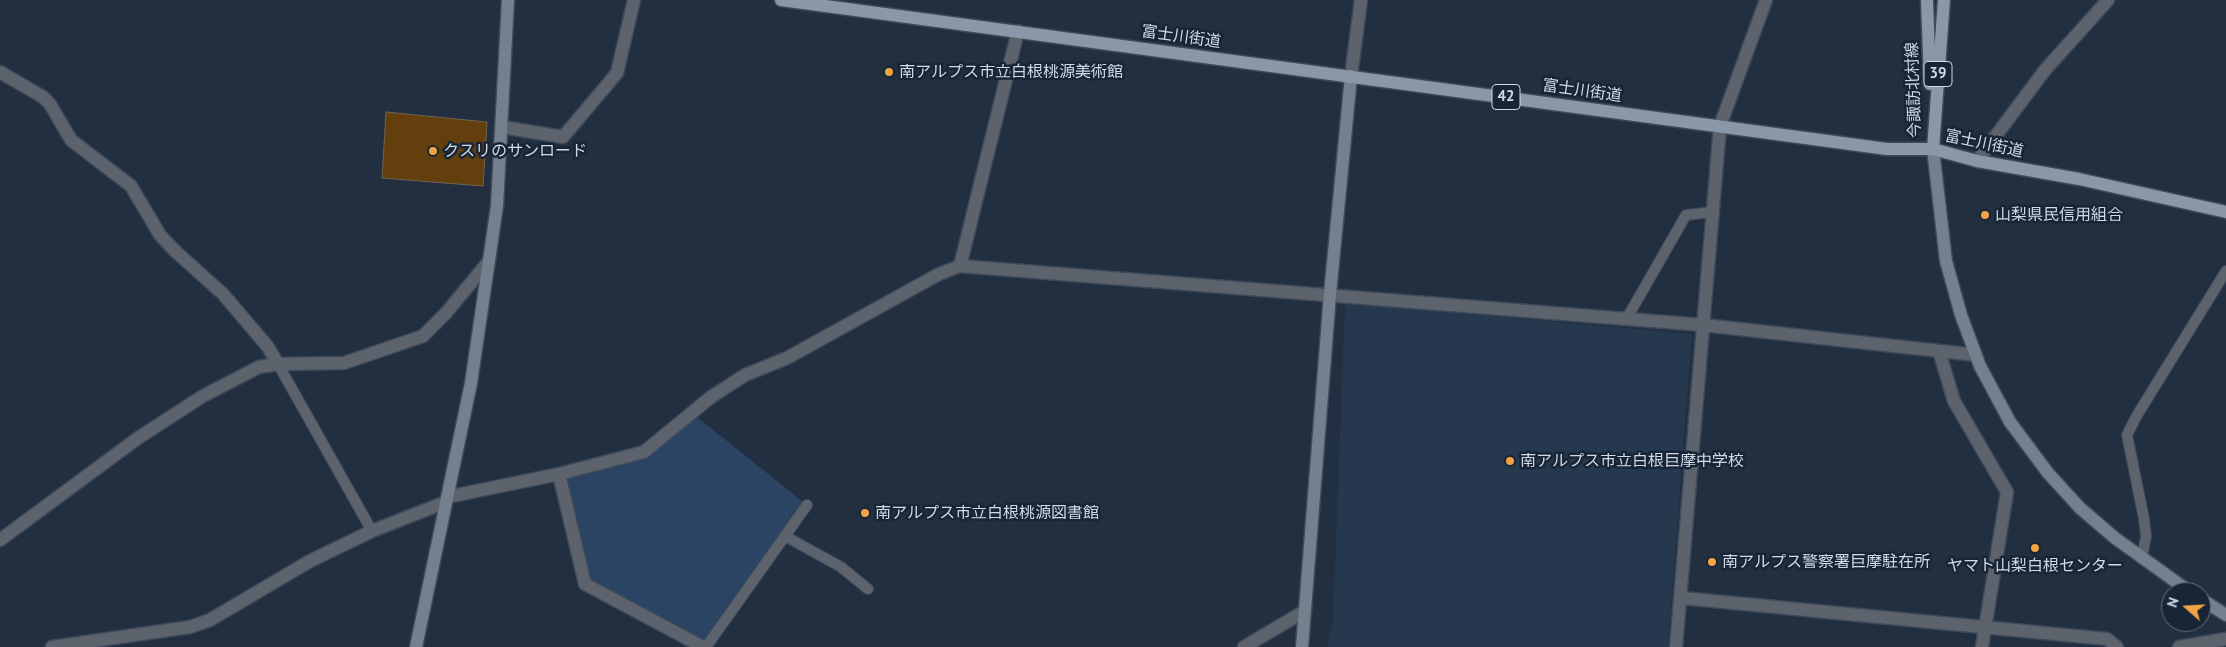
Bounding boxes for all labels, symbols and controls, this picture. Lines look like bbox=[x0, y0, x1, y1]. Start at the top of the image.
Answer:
street label: 富士川街道 bbox=[1140, 22, 1222, 52]
street label: 今諏訪北村線 bbox=[1903, 42, 1925, 138]
place label: 南アルプス市立白根桃源美術館 bbox=[899, 62, 1123, 82]
road number: 39 bbox=[1924, 62, 1952, 86]
marker: 南アルプス市立白根桃源美術館 bbox=[883, 66, 895, 78]
street label: 富士川街道 bbox=[1541, 76, 1623, 106]
road number: 42 bbox=[1492, 84, 1520, 110]
street label: 富士川街道 bbox=[1943, 126, 2025, 162]
place label: クスリのサンロード bbox=[443, 141, 587, 161]
marker: クスリのサンロード bbox=[427, 145, 439, 157]
place label: 山梨県民信用組合 bbox=[1995, 205, 2123, 225]
marker: 山梨県民信用組合 bbox=[1979, 209, 1991, 221]
place label: 南アルプス市立白根巨摩中学校 bbox=[1520, 451, 1744, 471]
marker: 南アルプス市立白根巨摩中学校 bbox=[1504, 455, 1516, 467]
place label: 南アルプス市立白根桃源図書館 bbox=[875, 503, 1099, 523]
marker: 南アルプス市立白根桃源図書館 bbox=[859, 507, 871, 519]
marker: ヤマト山梨白根センター bbox=[2029, 542, 2041, 554]
place label: 南アルプス警察署巨摩駐在所 bbox=[1722, 552, 1930, 572]
marker: 南アルプス警察署巨摩駐在所 bbox=[1706, 556, 1718, 568]
place label: ヤマト山梨白根センター bbox=[1947, 556, 2123, 576]
north arrow bbox=[2161, 582, 2211, 632]
text: N bbox=[2163, 595, 2183, 610]

